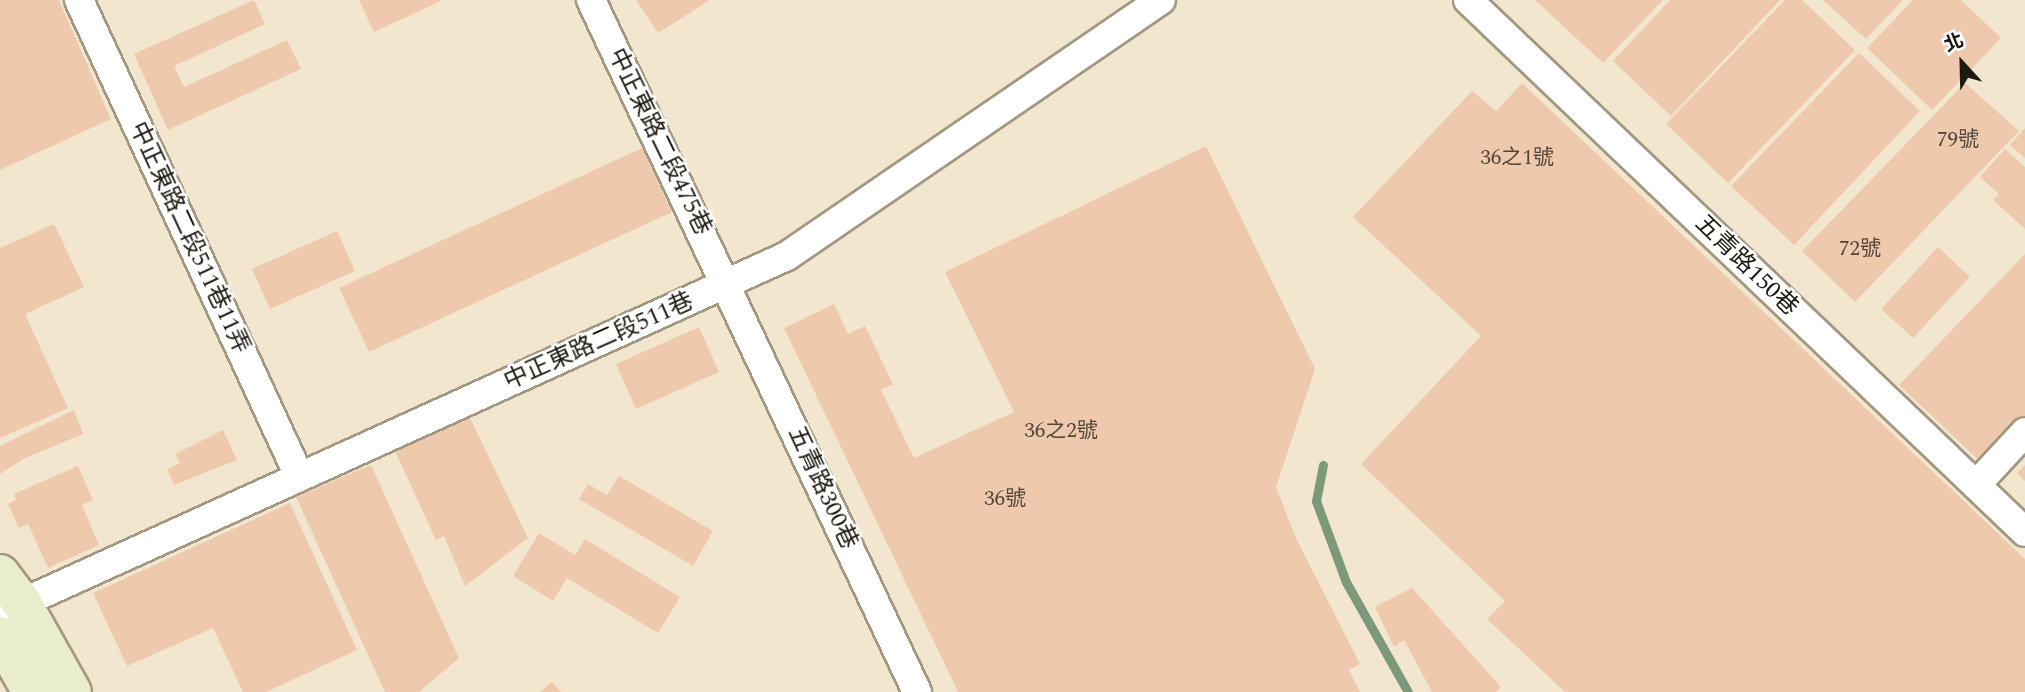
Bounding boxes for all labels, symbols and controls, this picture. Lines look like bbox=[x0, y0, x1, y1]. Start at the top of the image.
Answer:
text: 北 bbox=[1940, 26, 1968, 60]
north arrow bbox=[1927, 28, 1997, 98]
street label: 中正東路二段475巷 bbox=[601, 44, 717, 240]
street label: 中正東路二段511巷11弄 bbox=[123, 118, 255, 358]
house number: 79號 bbox=[1937, 127, 1979, 153]
house number: 36之1號 bbox=[1480, 145, 1554, 171]
street label: 五青路150巷 bbox=[1689, 210, 1803, 322]
house number: 72號 bbox=[1839, 236, 1881, 262]
street label: 中正東路二段511巷 bbox=[500, 287, 698, 397]
house number: 36之2號 bbox=[1024, 418, 1098, 444]
street label: 五青路300巷 bbox=[781, 422, 863, 554]
house number: 36號 bbox=[984, 486, 1026, 512]

